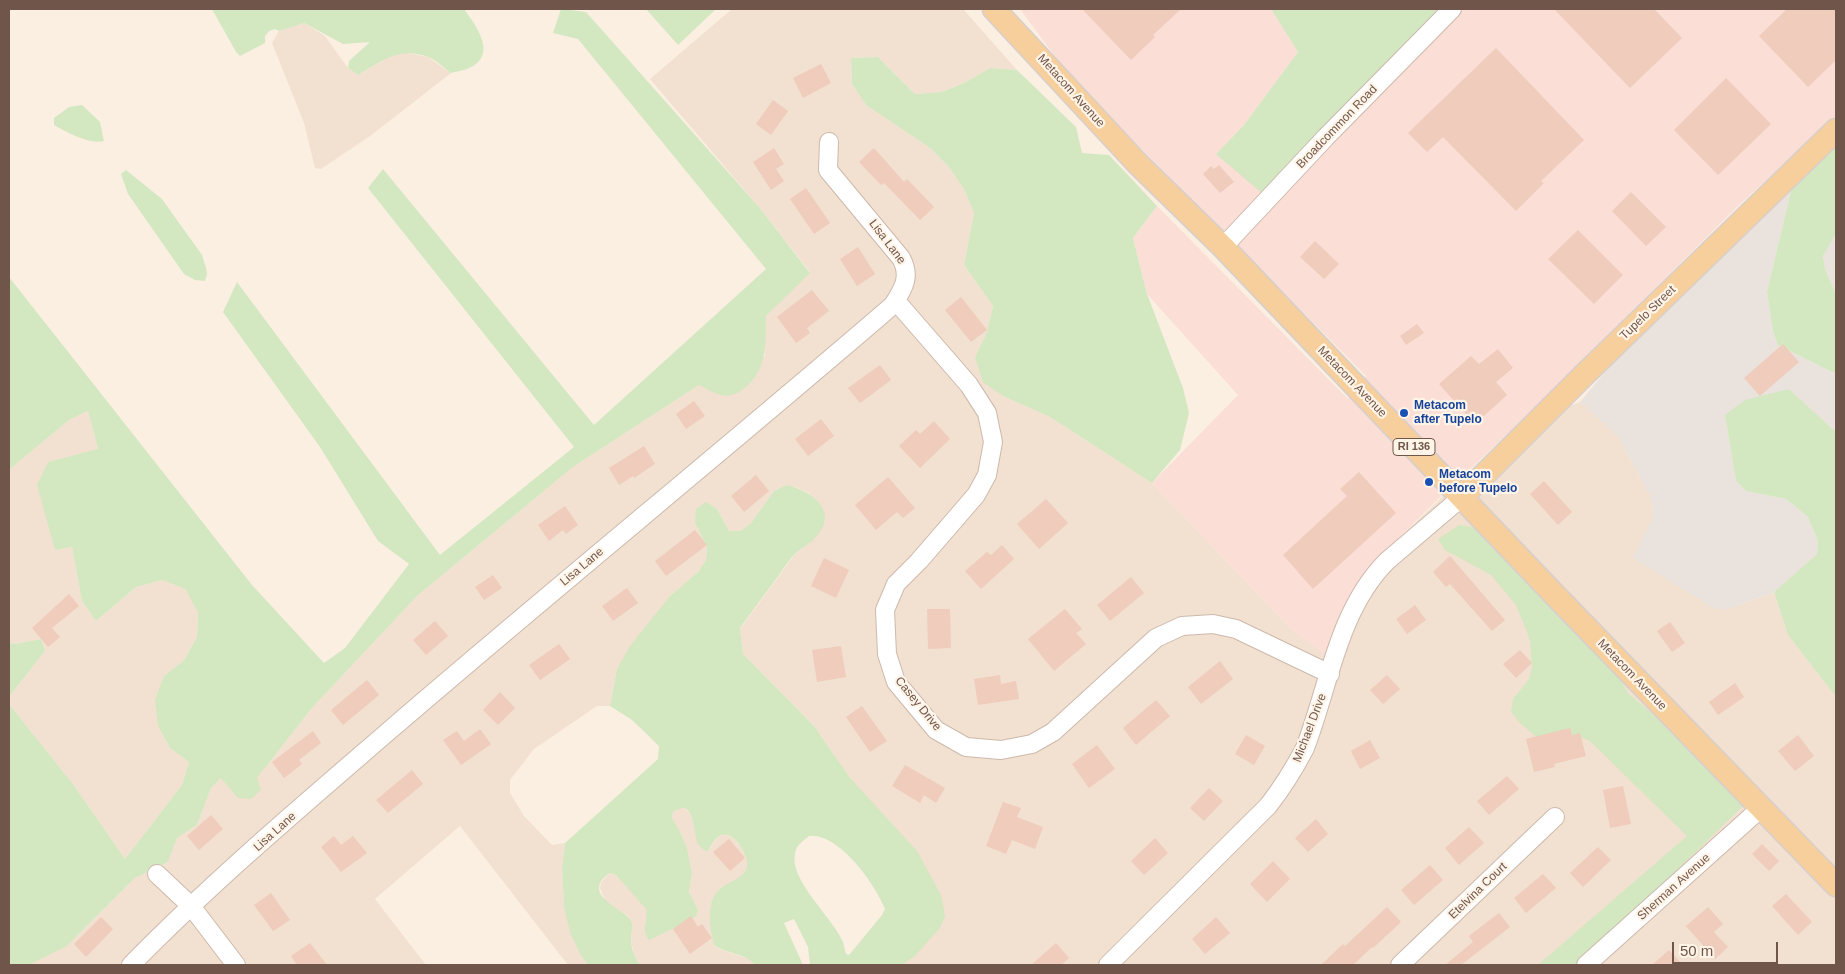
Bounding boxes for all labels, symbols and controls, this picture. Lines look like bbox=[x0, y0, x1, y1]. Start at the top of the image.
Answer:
street label: Metacom Avenue bbox=[1034, 52, 1108, 130]
street label: Broadcommon Road bbox=[1294, 82, 1380, 172]
street label: Lisa Lane bbox=[866, 217, 908, 267]
street label: Tupelo Street bbox=[1617, 283, 1679, 343]
street label: Metacom Avenue bbox=[1314, 343, 1390, 421]
place label: Metacom after Tupelo bbox=[1414, 399, 1482, 427]
marker: Metacom after Tupelo bbox=[1398, 407, 1410, 419]
road number: RI 136 bbox=[1393, 438, 1435, 456]
place label: Metacom before Tupelo bbox=[1439, 468, 1517, 496]
marker: Metacom before Tupelo bbox=[1423, 476, 1435, 488]
street label: Lisa Lane bbox=[557, 545, 607, 589]
street label: Metacom Avenue bbox=[1594, 636, 1670, 714]
street label: Casey Drive bbox=[892, 674, 944, 734]
street label: Michael Drive bbox=[1290, 691, 1330, 765]
street label: Lisa Lane bbox=[251, 809, 299, 855]
street label: Sherman Avenue bbox=[1635, 851, 1713, 923]
street label: Etelvina Court bbox=[1446, 860, 1510, 922]
scale bar bbox=[1675, 932, 1781, 964]
text: 50 m bbox=[1680, 942, 1713, 959]

